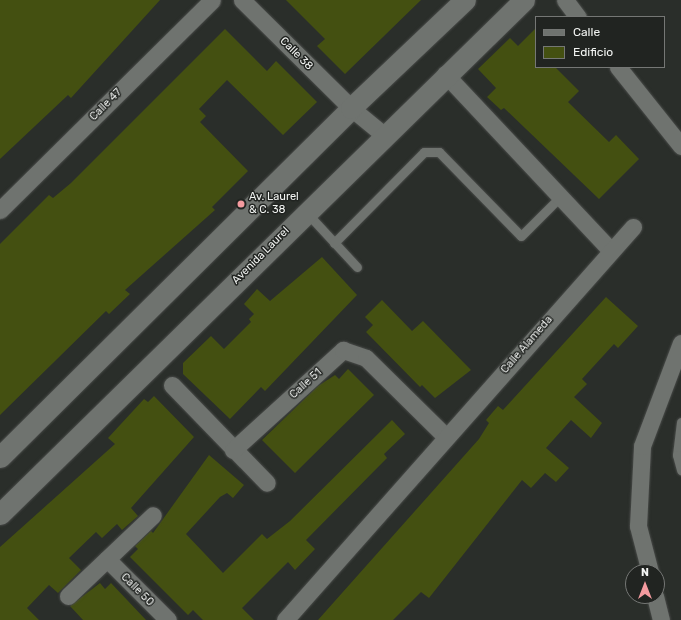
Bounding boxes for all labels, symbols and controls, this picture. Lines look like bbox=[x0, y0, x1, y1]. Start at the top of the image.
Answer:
legend bbox=[535, 16, 665, 68]
text: Calle bbox=[573, 25, 600, 39]
street label: Calle 38 bbox=[277, 35, 315, 73]
text: Edificio bbox=[573, 45, 613, 59]
street label: Calle 47 bbox=[87, 86, 125, 124]
place label: Av. Laurel & C. 38 bbox=[249, 191, 299, 217]
marker: Av. Laurel & C. 38 bbox=[236, 199, 246, 209]
street label: Avenida Laurel bbox=[230, 225, 292, 287]
street label: Calle Alameda bbox=[498, 313, 556, 377]
street label: Calle 51 bbox=[287, 366, 325, 402]
north arrow bbox=[625, 564, 665, 604]
text: N bbox=[641, 566, 649, 579]
street label: Calle 50 bbox=[118, 571, 156, 609]

